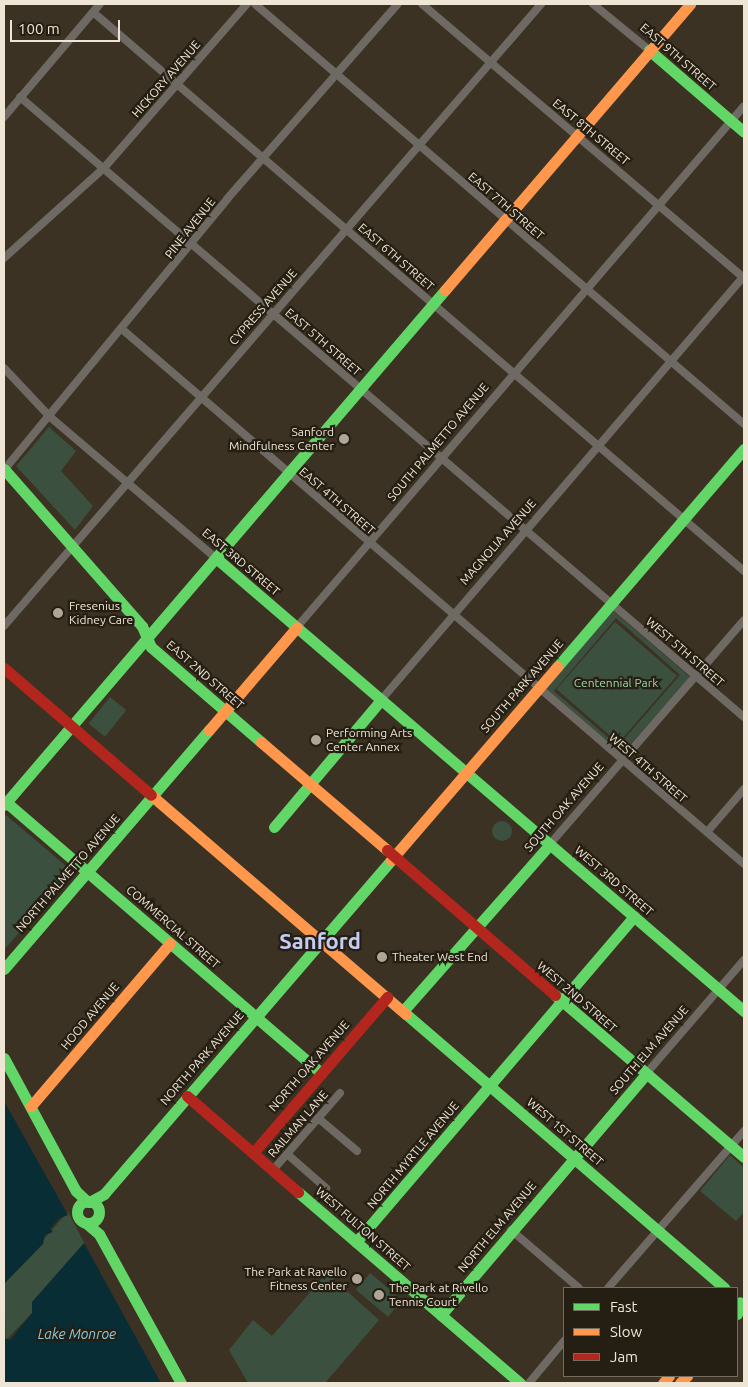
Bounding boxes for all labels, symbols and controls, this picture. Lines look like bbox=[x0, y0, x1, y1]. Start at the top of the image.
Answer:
scale bar bbox=[12, 10, 122, 42]
text: 100 m bbox=[18, 20, 60, 37]
street label: EAST 9TH STREET bbox=[637, 20, 719, 94]
street label: HICKORY AVENUE bbox=[129, 38, 203, 120]
street label: EAST 8TH STREET bbox=[550, 96, 632, 168]
street label: EAST 7TH STREET bbox=[465, 169, 547, 243]
street label: PINE AVENUE bbox=[162, 195, 218, 261]
street label: EAST 6TH STREET bbox=[355, 220, 437, 294]
street label: CYPRESS AVENUE bbox=[226, 266, 300, 348]
street label: EAST 5TH STREET bbox=[282, 305, 364, 379]
street label: SOUTH PALMETTO AVENUE bbox=[384, 380, 492, 504]
place label: Sanford Mindfulness Center bbox=[229, 425, 334, 453]
marker: Sanford Mindfulness Center bbox=[338, 433, 350, 445]
street label: EAST 4TH STREET bbox=[296, 464, 378, 538]
street label: MAGNOLIA AVENUE bbox=[457, 496, 539, 588]
street label: EAST 3RD STREET bbox=[199, 525, 283, 599]
place label: Fresenius Kidney Care bbox=[69, 599, 133, 627]
marker: Fresenius Kidney Care bbox=[51, 606, 65, 620]
street label: WEST 5TH STREET bbox=[643, 614, 727, 690]
street label: SOUTH PARK AVENUE bbox=[478, 637, 566, 735]
street label: EAST 2ND STREET bbox=[163, 638, 247, 712]
park label: Centennial Park bbox=[574, 676, 658, 690]
place label: Performing Arts Center Annex bbox=[326, 726, 412, 754]
street label: WEST 4TH STREET bbox=[606, 730, 690, 806]
marker: Performing Arts Center Annex bbox=[310, 734, 322, 746]
street label: SOUTH OAK AVENUE bbox=[521, 759, 607, 855]
street label: NORTH PALMETTO AVENUE bbox=[13, 811, 123, 935]
street label: WEST 3RD STREET bbox=[572, 843, 656, 919]
street label: COMMERCIAL STREET bbox=[123, 882, 223, 972]
district label: Sanford bbox=[279, 928, 361, 954]
place label: Theater West End bbox=[392, 950, 488, 964]
marker: Theater West End bbox=[376, 951, 388, 963]
street label: WEST 2ND STREET bbox=[534, 959, 620, 1035]
street label: HOOD AVENUE bbox=[58, 979, 122, 1053]
street label: SOUTH ELM AVENUE bbox=[607, 1003, 691, 1097]
street label: NORTH PARK AVENUE bbox=[157, 1008, 247, 1108]
street label: NORTH OAK AVENUE bbox=[266, 1018, 352, 1114]
street label: RAILMAN LANE bbox=[265, 1088, 331, 1160]
street label: WEST 1ST STREET bbox=[524, 1095, 606, 1169]
street label: NORTH MYRTLE AVENUE bbox=[364, 1099, 462, 1211]
street label: NORTH ELM AVENUE bbox=[455, 1179, 539, 1275]
street label: WEST FULTON STREET bbox=[313, 1184, 413, 1274]
place label: The Park at Ravello Fitness Center bbox=[245, 1265, 347, 1293]
marker: The Park at Ravello Fitness Center bbox=[351, 1273, 363, 1285]
place label: The Park at Rivello Tennis Court bbox=[389, 1281, 488, 1309]
legend bbox=[563, 1287, 738, 1377]
marker: The Park at Rivello Tennis Court bbox=[373, 1289, 385, 1301]
text: Fast bbox=[610, 1298, 637, 1315]
text: Slow bbox=[610, 1323, 642, 1340]
water label: Lake Monroe bbox=[38, 1326, 116, 1342]
text: Jam bbox=[610, 1348, 638, 1365]

